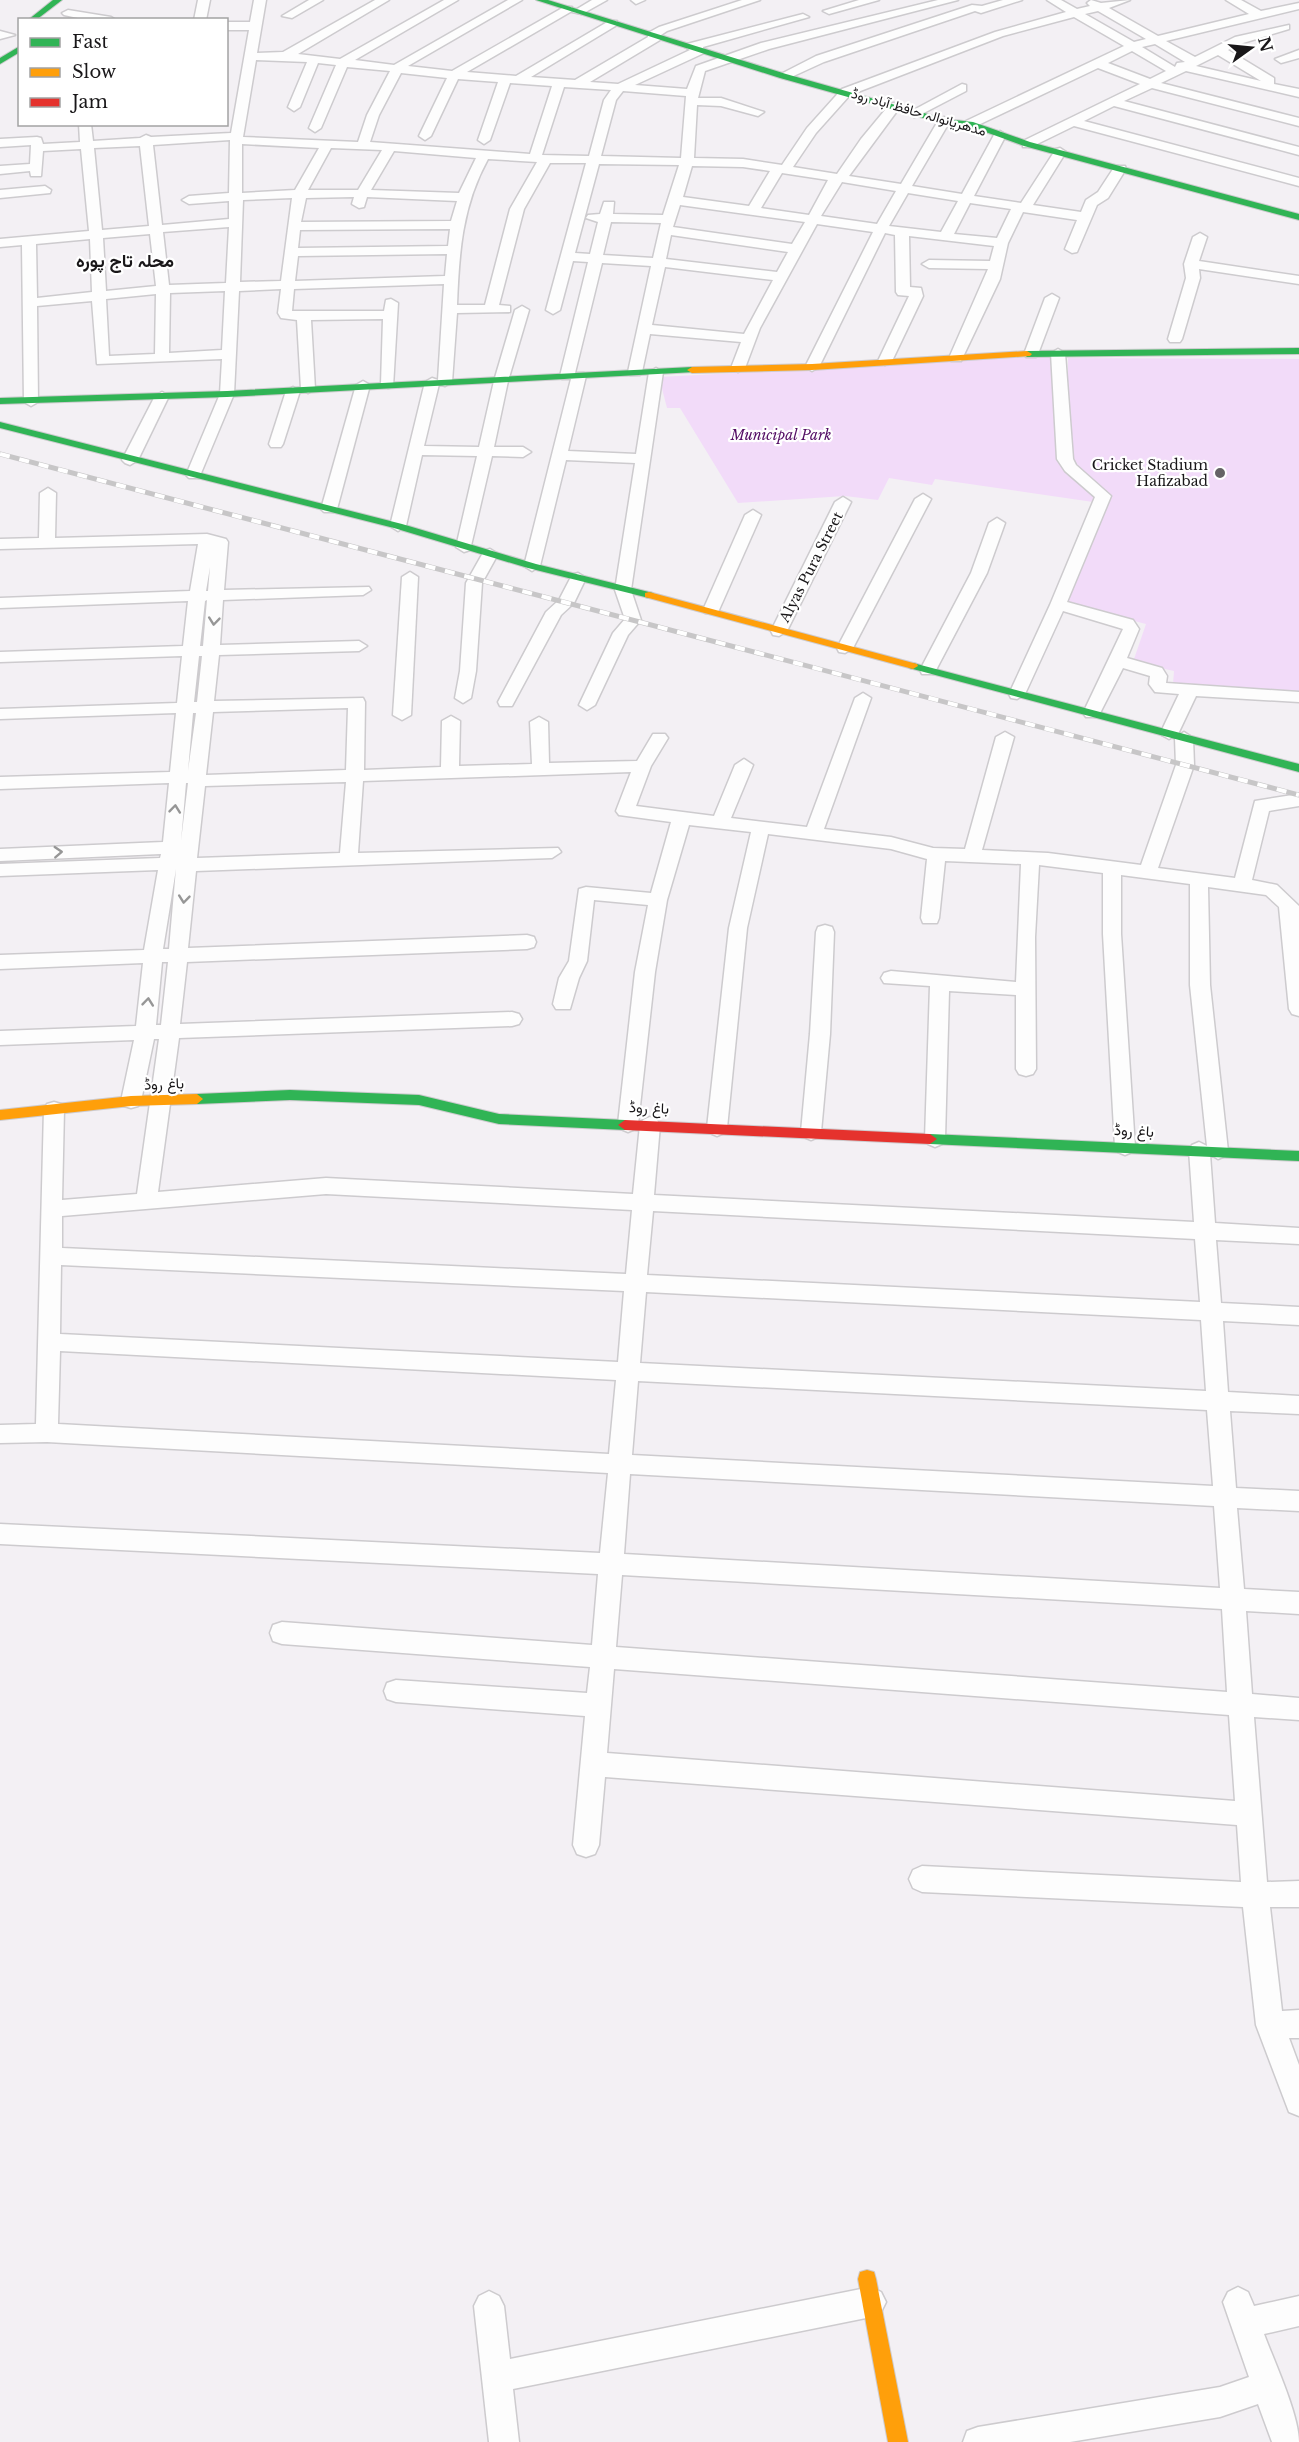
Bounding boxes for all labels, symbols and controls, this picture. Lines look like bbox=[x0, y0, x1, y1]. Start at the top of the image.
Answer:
legend bbox=[18, 18, 228, 126]
north arrow bbox=[1221, 18, 1281, 78]
text: Fast bbox=[72, 31, 109, 53]
text: N bbox=[1254, 34, 1277, 54]
text: Slow bbox=[72, 61, 117, 83]
street label: مدھریانوالہ حافظ آباد روڈ bbox=[849, 84, 989, 140]
text: Jam bbox=[70, 91, 108, 113]
district label: محلہ تاج پورہ bbox=[76, 250, 174, 273]
park label: Municipal Park bbox=[730, 426, 831, 444]
place label: Cricket Stadium Hafizabad bbox=[1092, 456, 1209, 490]
marker: Cricket Stadium Hafizabad bbox=[1213, 466, 1227, 480]
street label: Alyas Pura Street bbox=[775, 508, 847, 626]
one-way arrow bbox=[208, 617, 221, 626]
one-way arrow bbox=[168, 805, 181, 814]
one-way arrow bbox=[54, 846, 63, 859]
one-way arrow bbox=[178, 894, 191, 903]
one-way arrow bbox=[141, 998, 154, 1007]
street label: باغ روڈ bbox=[144, 1073, 184, 1096]
street label: باغ روڈ bbox=[629, 1097, 669, 1120]
street label: باغ روڈ bbox=[1113, 1120, 1155, 1143]

